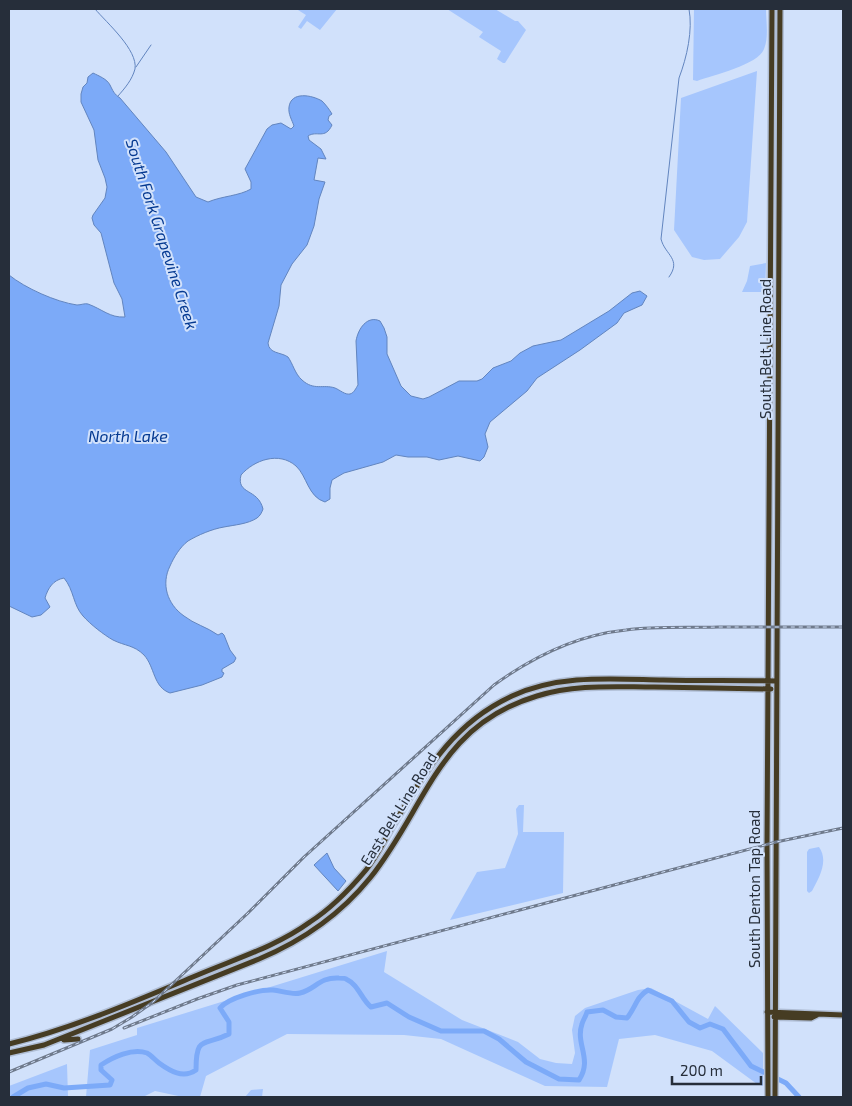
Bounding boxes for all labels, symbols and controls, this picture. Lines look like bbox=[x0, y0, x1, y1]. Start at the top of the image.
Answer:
water label: South Fork Grapevine Creek bbox=[123, 136, 202, 332]
street label: South Belt Line Road bbox=[756, 279, 774, 419]
water label: North Lake bbox=[88, 426, 168, 445]
street label: East Belt Line Road bbox=[356, 749, 440, 868]
street label: South Denton Tap Road bbox=[745, 810, 763, 968]
scale bar bbox=[672, 1054, 761, 1086]
text: 200 m bbox=[680, 1061, 723, 1079]

